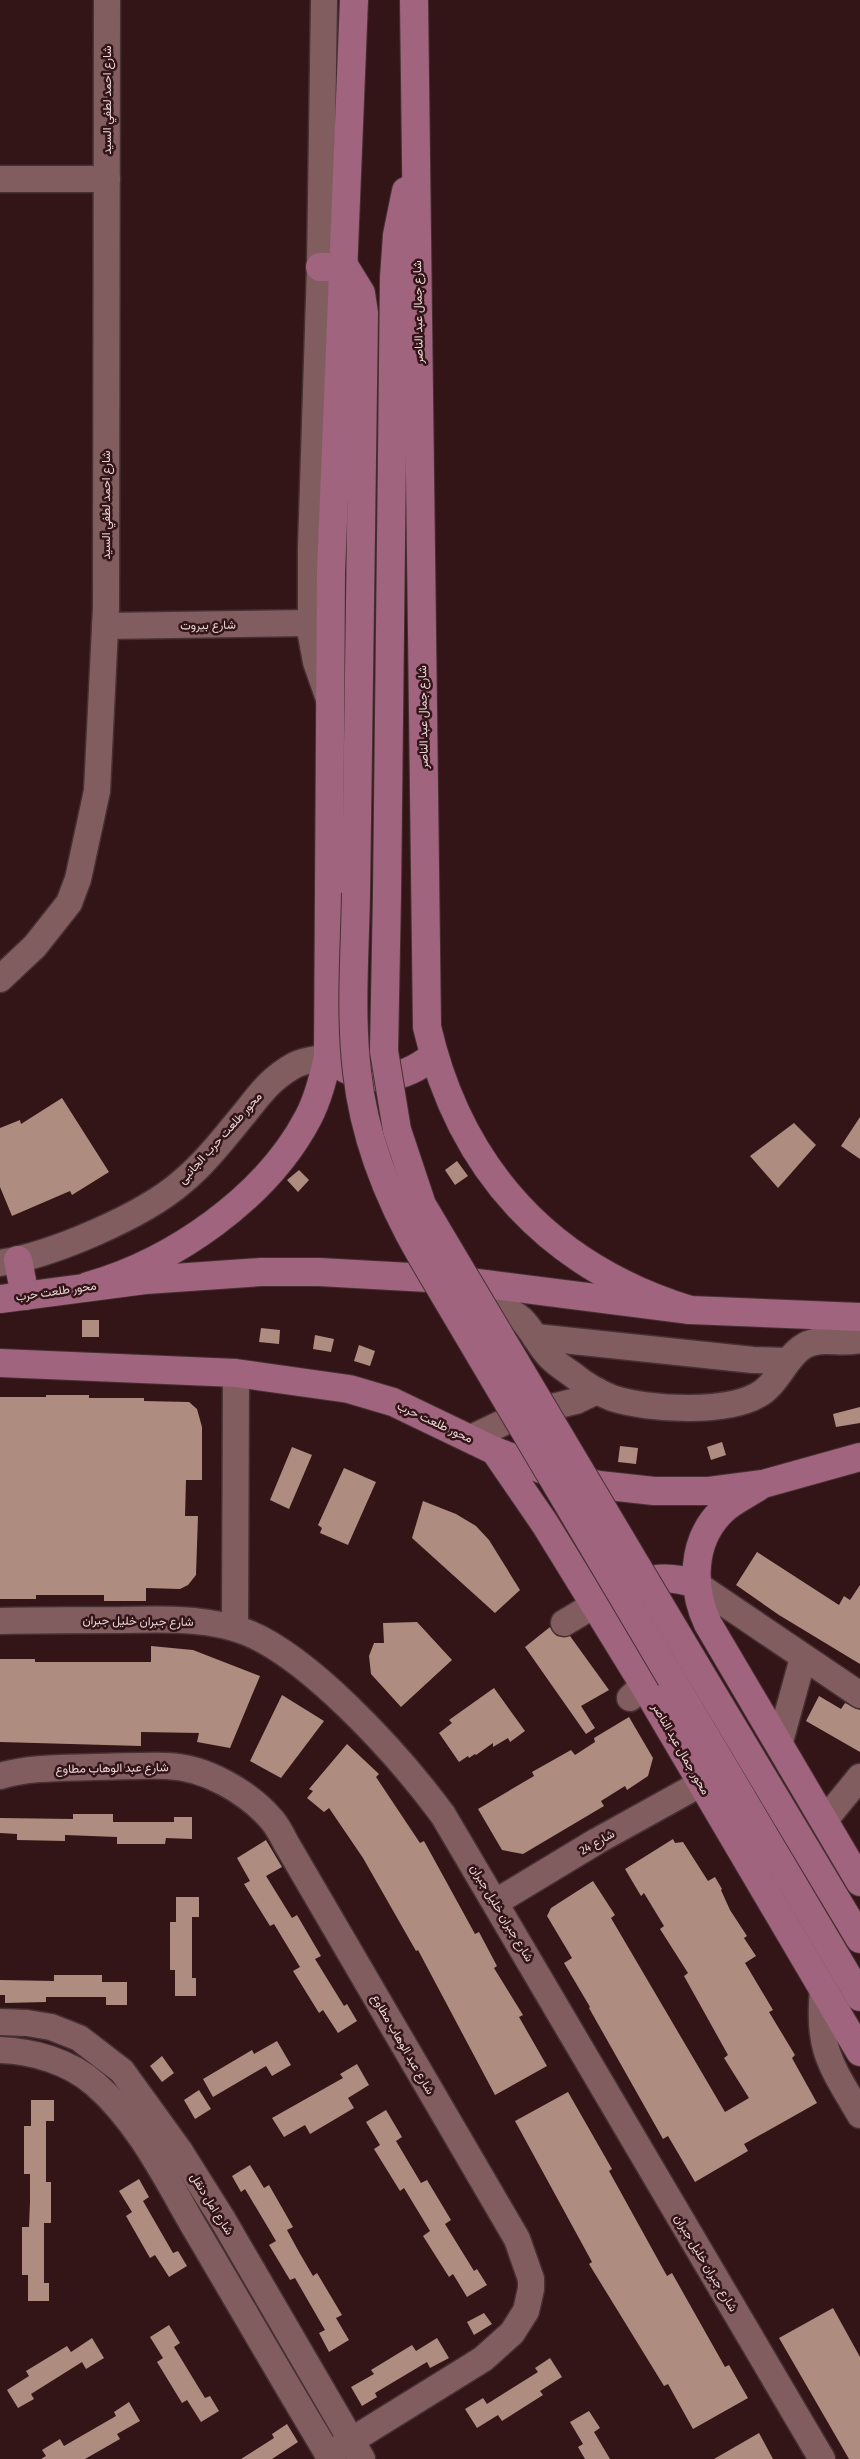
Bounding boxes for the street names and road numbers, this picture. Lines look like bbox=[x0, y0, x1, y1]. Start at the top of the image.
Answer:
street label: شارع احمد لطفي السيد bbox=[100, 45, 117, 155]
street label: شارع جمال عبد الناصر bbox=[410, 260, 428, 365]
street label: شارع احمد لطفي السيد bbox=[99, 450, 116, 560]
street label: شارع بيروت bbox=[180, 618, 236, 634]
street label: شارع جمال عبد الناصر bbox=[415, 665, 433, 770]
street label: محور طلعت حرب الجانبى bbox=[175, 1089, 266, 1187]
street label: محور طلعت حرب bbox=[15, 1278, 97, 1305]
street label: محور طلعت حرب bbox=[395, 1398, 475, 1446]
street label: شارع جبران خليل جبران bbox=[82, 1613, 194, 1631]
street label: محور جمال عبد الناصر bbox=[648, 1700, 713, 1798]
street label: شارع عبد الوهاب مطاوع bbox=[55, 1760, 169, 1778]
street label: شارع 24 bbox=[577, 1826, 618, 1859]
street label: شارع جبران خليل جبران bbox=[466, 1862, 537, 1965]
street label: شارع عبد الوهاب مطاوع bbox=[367, 1991, 437, 2098]
street label: شارع امل دنقل bbox=[186, 2171, 237, 2239]
street label: شارع جبران خليل جبران bbox=[670, 2212, 741, 2315]

